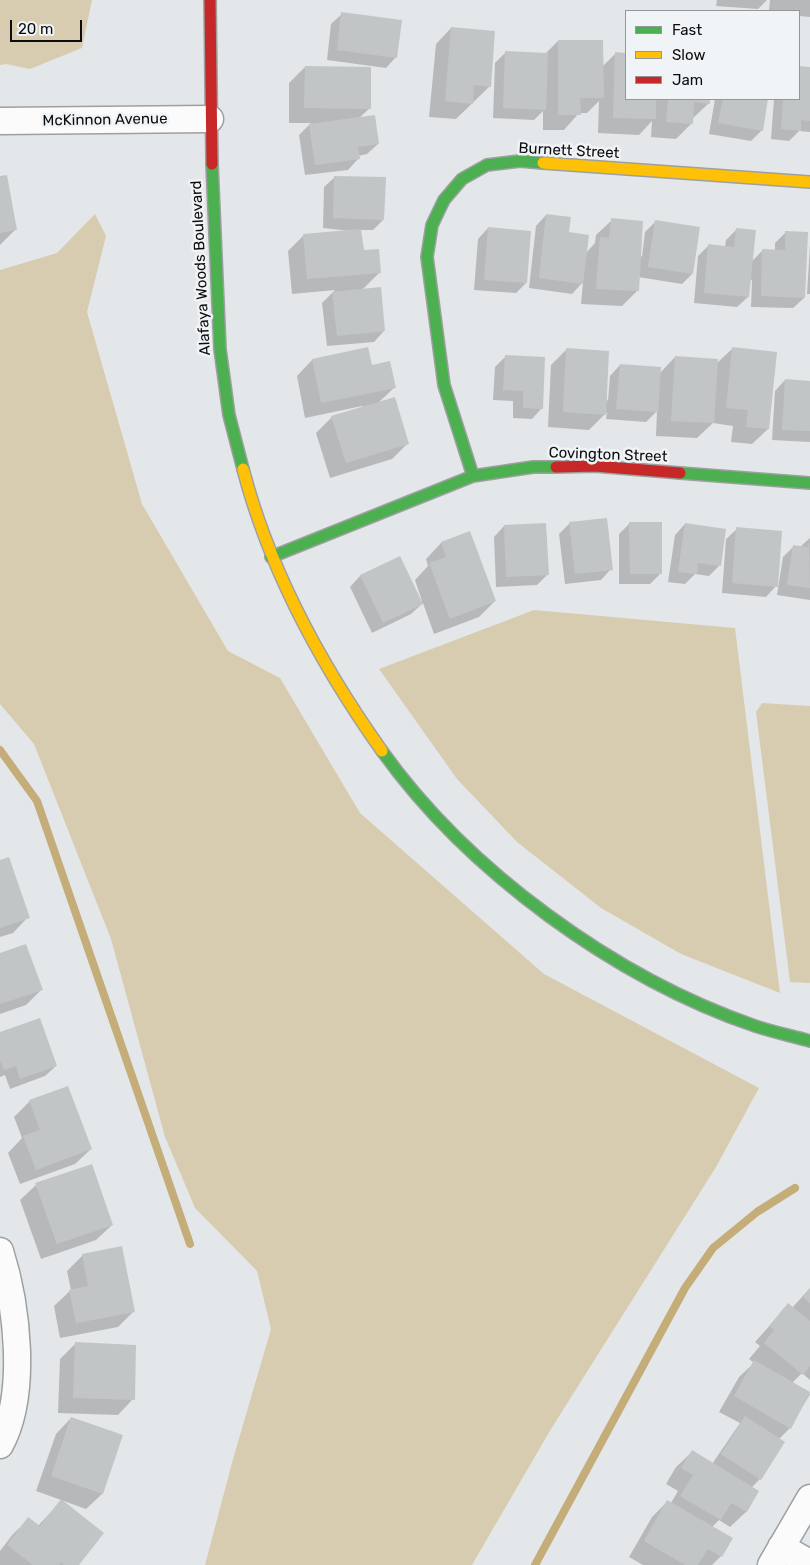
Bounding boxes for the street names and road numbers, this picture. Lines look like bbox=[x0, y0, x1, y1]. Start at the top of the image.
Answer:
street label: McKinnon Avenue bbox=[42, 110, 168, 130]
street label: Burnett Street bbox=[518, 139, 620, 163]
street label: Alafaya Woods Boulevard bbox=[187, 180, 215, 356]
street label: Covington Street bbox=[548, 444, 668, 466]

